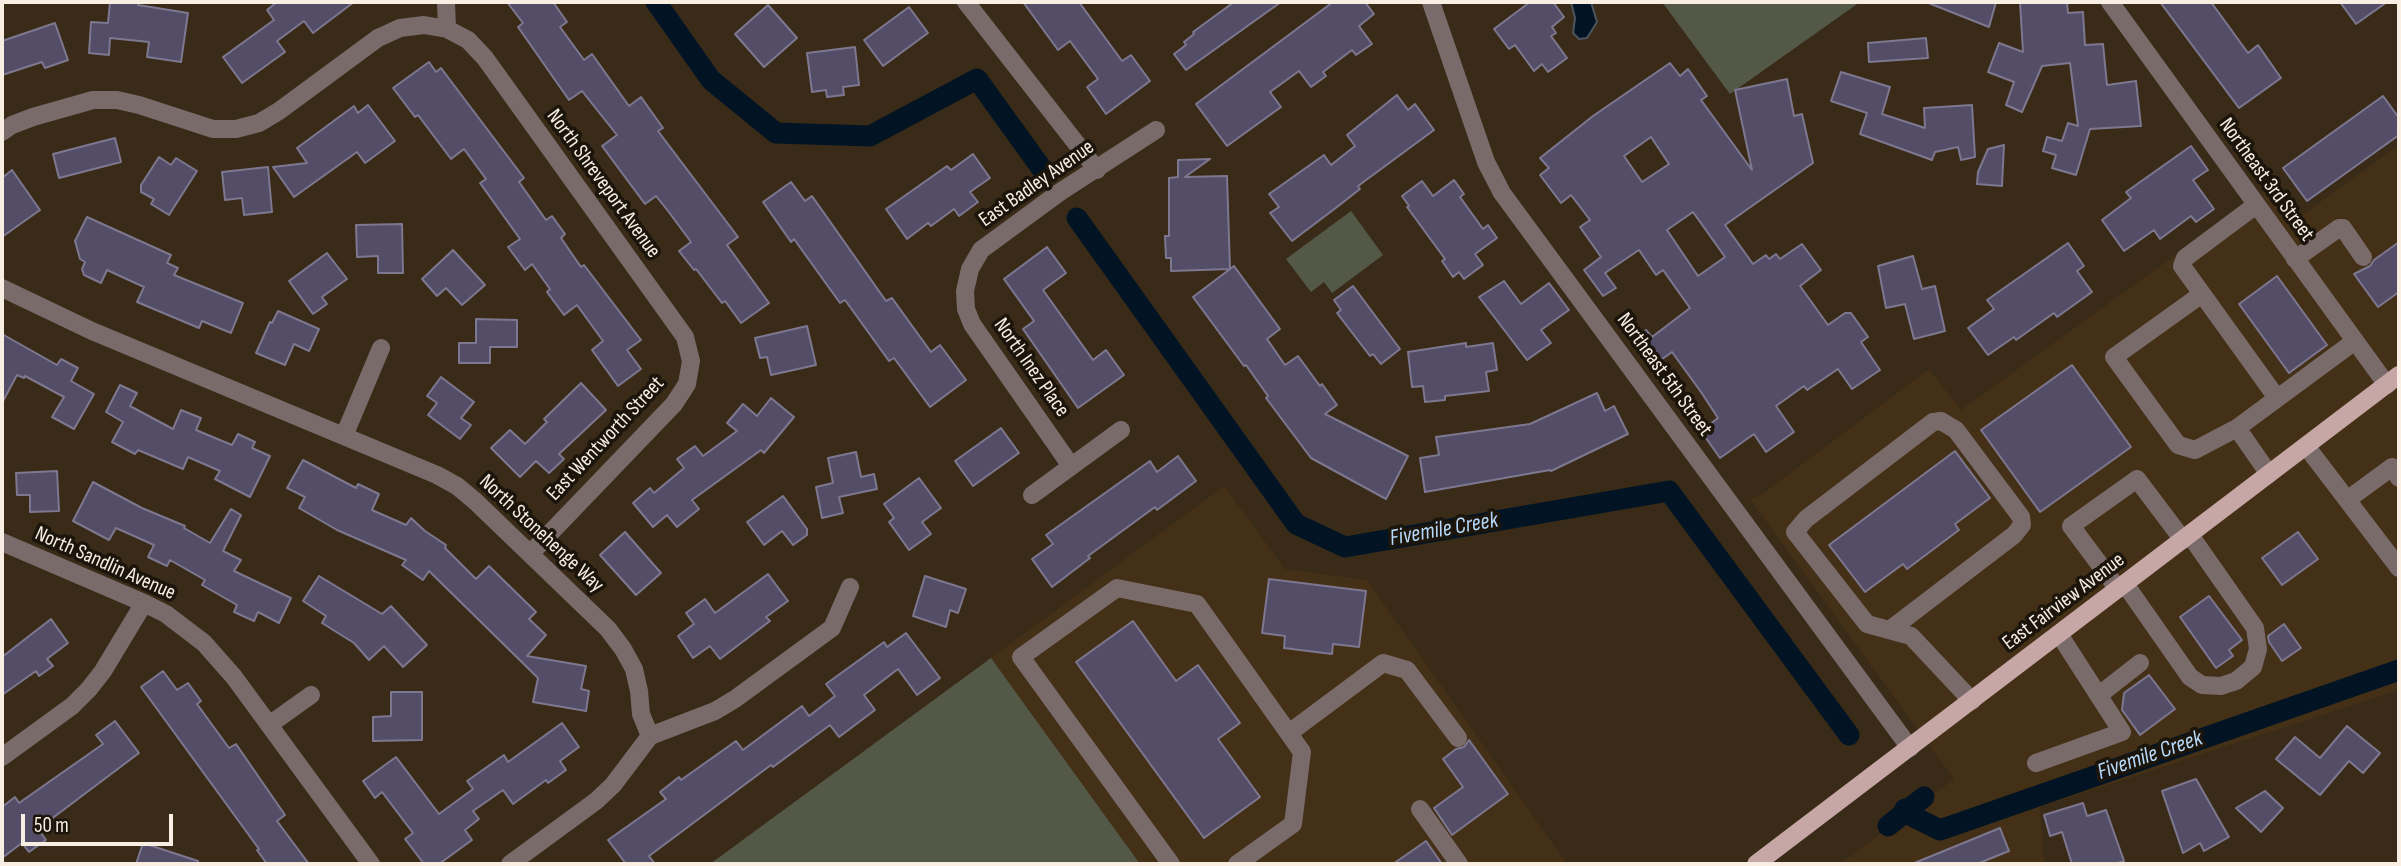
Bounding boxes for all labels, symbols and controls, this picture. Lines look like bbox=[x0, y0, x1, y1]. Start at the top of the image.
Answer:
street label: North Shreveport Avenue bbox=[541, 105, 665, 263]
street label: Northeast 3rd Street bbox=[2213, 114, 2319, 246]
street label: East Badley Avenue bbox=[975, 135, 1099, 233]
street label: Northeast 5th Street bbox=[1611, 308, 1717, 442]
street label: North Inez Place bbox=[988, 314, 1074, 422]
street label: East Wentworth Street bbox=[542, 372, 670, 506]
street label: North Stonehenge Way bbox=[473, 470, 609, 598]
water label: Fivemile Creek bbox=[1388, 507, 1500, 553]
street label: North Sandlin Avenue bbox=[31, 522, 179, 606]
street label: East Fairview Avenue bbox=[1998, 548, 2130, 656]
water label: Fivemile Creek bbox=[2094, 725, 2206, 787]
scale bar bbox=[24, 800, 177, 844]
text: 50 m bbox=[34, 813, 69, 838]

